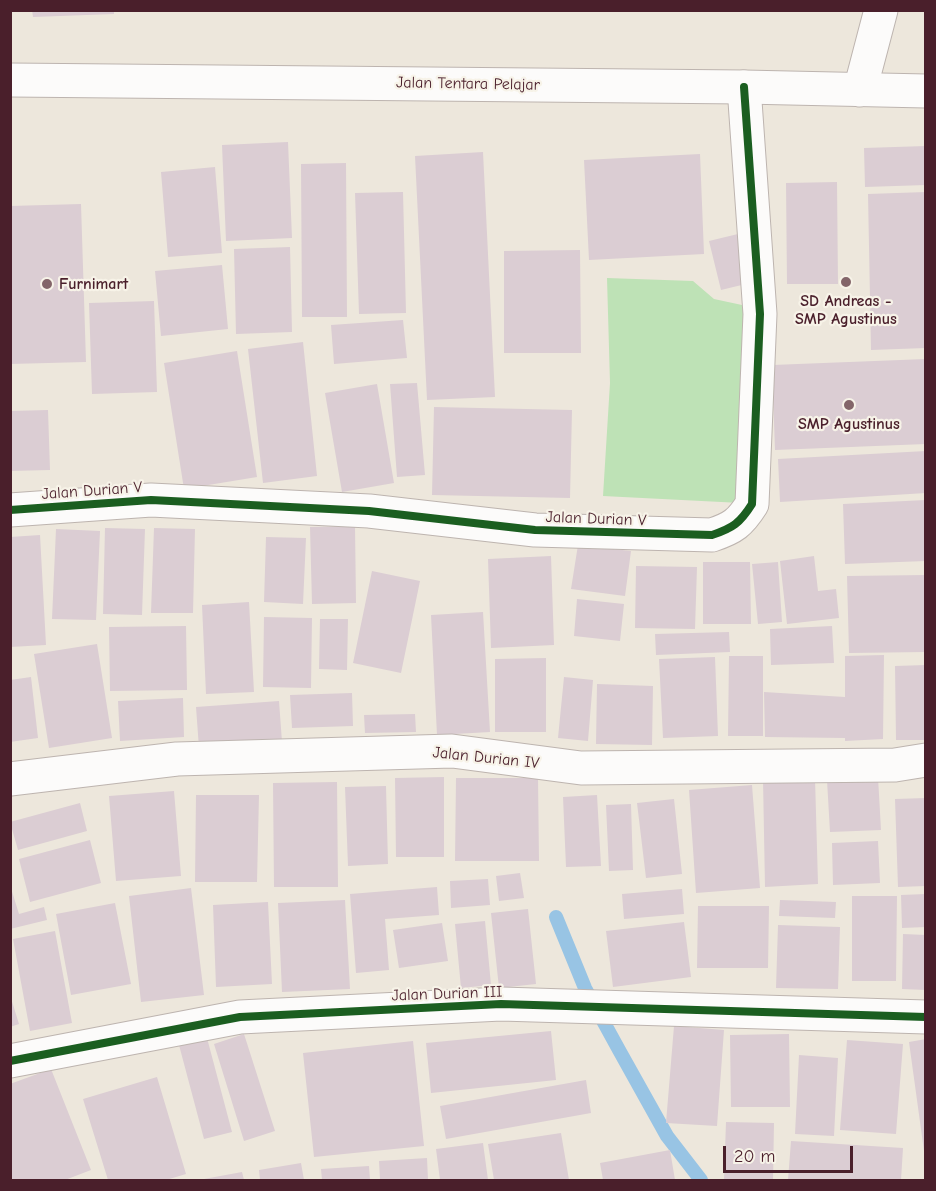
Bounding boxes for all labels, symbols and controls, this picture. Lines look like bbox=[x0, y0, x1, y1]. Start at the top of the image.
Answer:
street label: Jalan Tentara Pelajar bbox=[396, 73, 540, 95]
place label: Furnimart bbox=[59, 274, 128, 294]
marker: SD Andreas - SMP Agustinus bbox=[839, 275, 853, 289]
marker: Furnimart bbox=[40, 277, 54, 291]
place label: SD Andreas - SMP Agustinus bbox=[795, 291, 897, 329]
marker: SMP Agustinus bbox=[842, 398, 856, 412]
place label: SMP Agustinus bbox=[798, 414, 900, 434]
street label: Jalan Durian V bbox=[41, 478, 143, 504]
street label: Jalan Durian V bbox=[545, 508, 647, 530]
street label: Jalan Durian IV bbox=[432, 743, 540, 773]
street label: Jalan Durian III bbox=[391, 982, 503, 1006]
scale bar bbox=[726, 1134, 856, 1172]
text: 20 m bbox=[734, 1146, 775, 1167]

